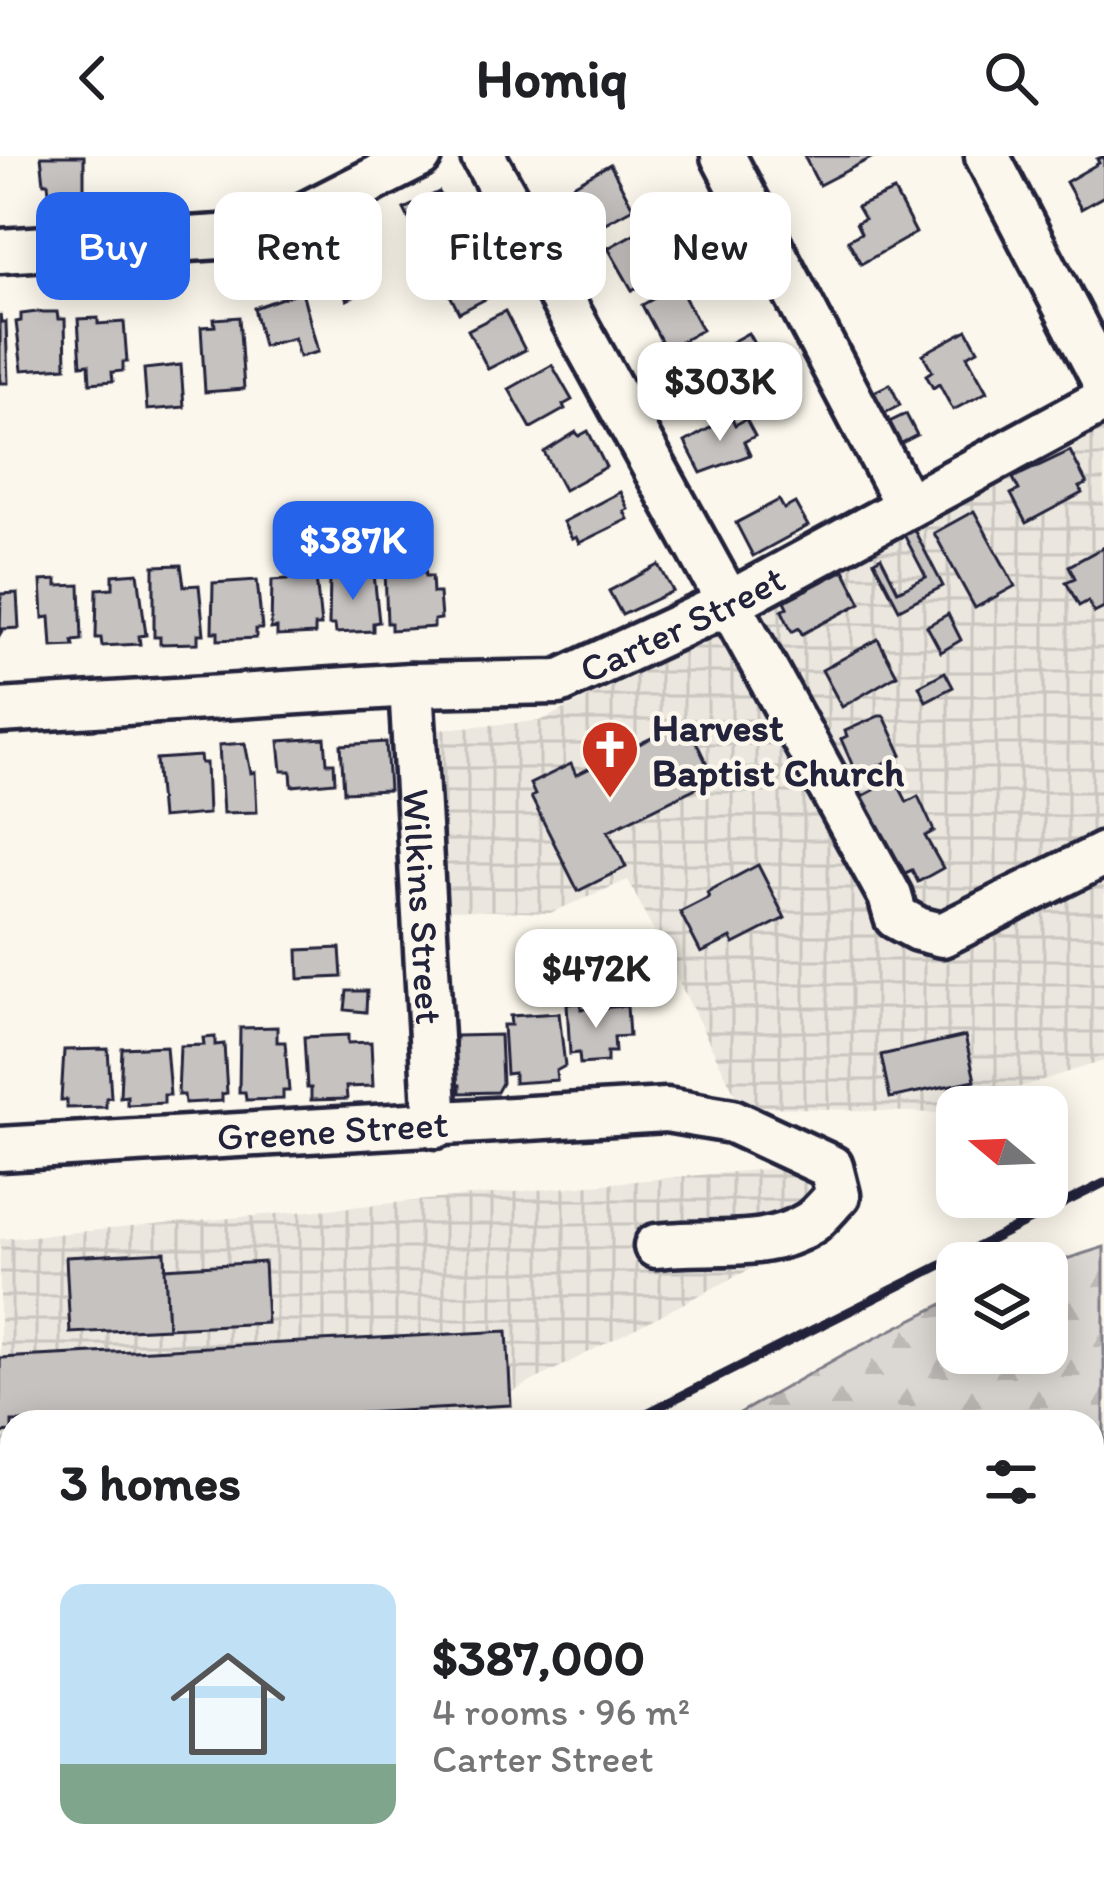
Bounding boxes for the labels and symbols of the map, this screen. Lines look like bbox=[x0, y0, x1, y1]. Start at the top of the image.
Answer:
pin: $303K bbox=[636, 342, 804, 444]
pin: $387K bbox=[269, 501, 437, 603]
street label: Carter Street bbox=[572, 554, 793, 693]
place label: Harvest Baptist Church bbox=[652, 704, 904, 796]
church icon: Harvest Baptist Church bbox=[579, 718, 641, 800]
street label: Wilkins Street bbox=[393, 787, 454, 1026]
pin: $472K bbox=[512, 929, 680, 1031]
north arrow bbox=[936, 1086, 1068, 1218]
street label: Greene Street bbox=[215, 1099, 449, 1160]

